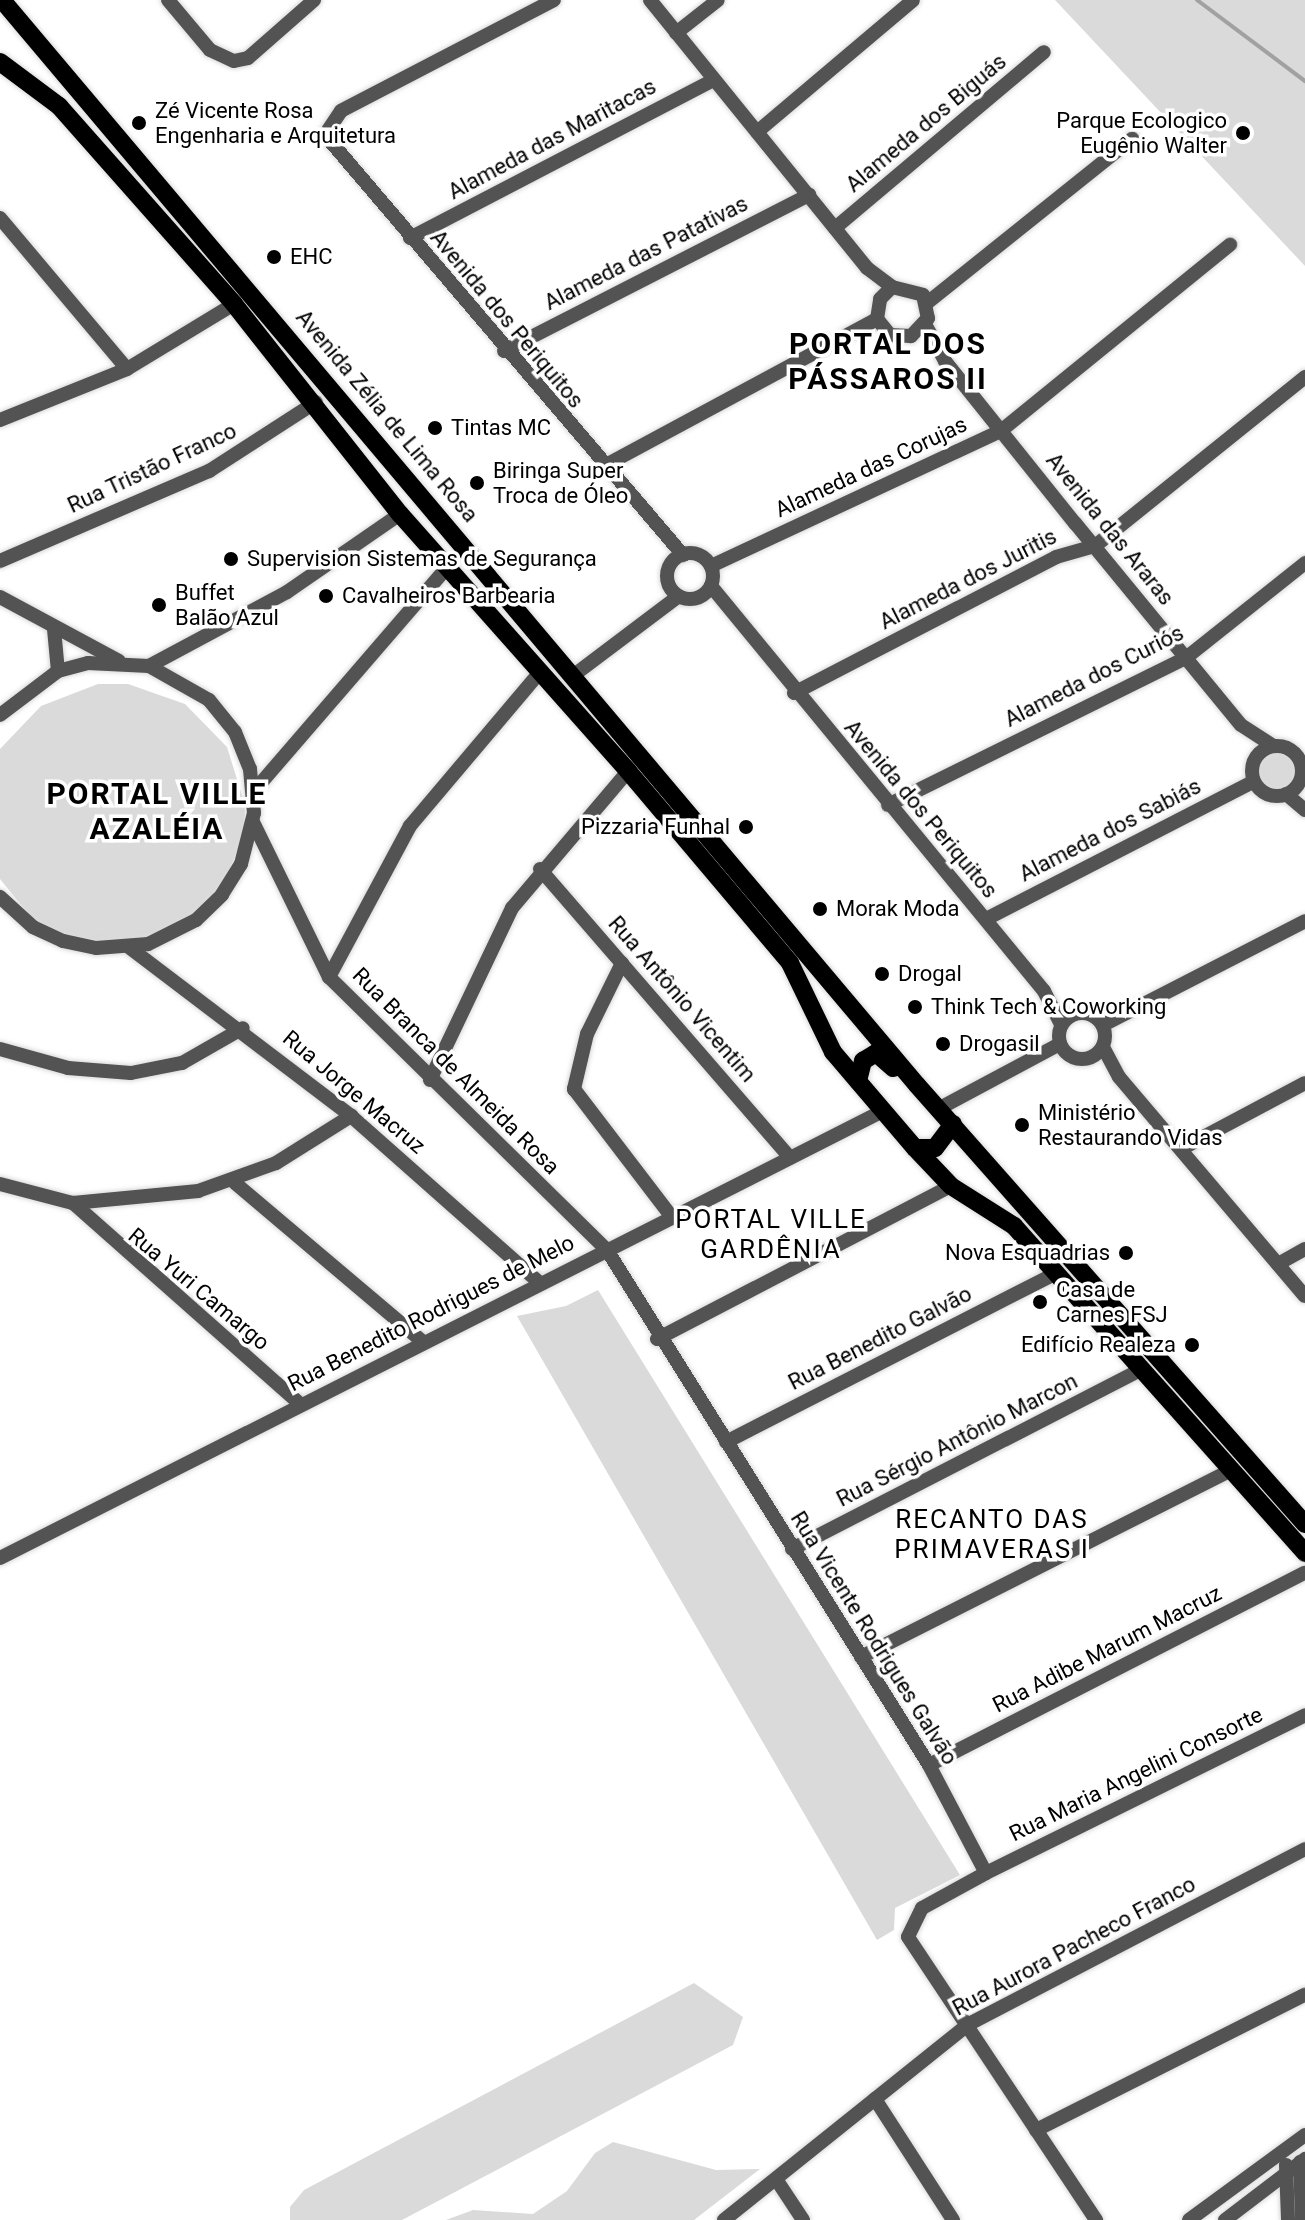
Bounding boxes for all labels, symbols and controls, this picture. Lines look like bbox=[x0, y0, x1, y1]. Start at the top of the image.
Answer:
street label: Alameda dos Biguás bbox=[840, 48, 1012, 198]
street label: Alameda das Maritacas bbox=[444, 73, 660, 205]
place label: Zé Vicente Rosa Engenharia e Arquitetura bbox=[155, 97, 396, 148]
place label: Parque Ecologico Eugênio Walter bbox=[1056, 107, 1227, 158]
marker: Zé Vicente Rosa Engenharia e Arquitetura bbox=[130, 114, 148, 132]
marker: Parque Ecologico Eugênio Walter bbox=[1234, 124, 1252, 142]
street label: Alameda das Patativas bbox=[540, 190, 752, 316]
street label: Avenida dos Periquitos bbox=[425, 225, 589, 413]
place label: EHC bbox=[290, 244, 333, 270]
marker: EHC bbox=[265, 248, 283, 266]
street label: Avenida Zélia de Lima Rosa bbox=[290, 305, 484, 527]
district label: PORTAL DOS PÁSSAROS II bbox=[788, 326, 988, 396]
street label: Alameda das Corujas bbox=[771, 411, 971, 523]
place label: Tintas MC bbox=[451, 415, 551, 441]
street label: Rua Tristão Franco bbox=[63, 417, 241, 519]
marker: Tintas MC bbox=[426, 419, 444, 437]
street label: Avenida das Araras bbox=[1041, 448, 1179, 610]
place label: Biringa Super Troca de Óleo bbox=[493, 457, 628, 508]
marker: Biringa Super Troca de Óleo bbox=[468, 474, 486, 492]
street label: Alameda dos Juritis bbox=[875, 523, 1061, 635]
place label: Supervision Sistemas de Segurança bbox=[247, 546, 597, 572]
marker: Supervision Sistemas de Segurança bbox=[222, 550, 240, 568]
place label: Buffet Balão Azul bbox=[175, 579, 279, 630]
place label: Cavalheiros Barbearia bbox=[342, 583, 556, 609]
marker: Cavalheiros Barbearia bbox=[317, 587, 335, 605]
marker: Buffet Balão Azul bbox=[150, 596, 168, 614]
street label: Alameda dos Curiós bbox=[1000, 619, 1188, 733]
street label: Avenida dos Periquitos bbox=[839, 715, 1003, 903]
street label: Alameda dos Sabiás bbox=[1015, 773, 1205, 887]
district label: PORTAL VILLE AZALÉIA bbox=[47, 776, 267, 846]
place label: Pizzaria Funhal bbox=[581, 814, 730, 840]
marker: Pizzaria Funhal bbox=[737, 818, 755, 836]
place label: Morak Moda bbox=[836, 896, 959, 922]
marker: Morak Moda bbox=[811, 900, 829, 918]
street label: Rua Antônio Vicentim bbox=[603, 911, 761, 1087]
place label: Drogal bbox=[898, 961, 962, 987]
street label: Rua Branca de Almeida Rosa bbox=[347, 962, 565, 1180]
marker: Drogal bbox=[873, 965, 891, 983]
place label: Think Tech & Coworking bbox=[931, 994, 1167, 1020]
marker: Think Tech & Coworking bbox=[906, 998, 924, 1016]
street label: Rua Jorge Macruz bbox=[277, 1025, 431, 1159]
place label: Drogasil bbox=[959, 1031, 1040, 1057]
marker: Drogasil bbox=[934, 1035, 952, 1053]
place label: Ministério Restaurando Vidas bbox=[1038, 1099, 1223, 1150]
marker: Ministério Restaurando Vidas bbox=[1013, 1116, 1031, 1134]
district label: PORTAL VILLE GARDÊNIA bbox=[675, 1204, 867, 1266]
street label: Rua Yuri Camargo bbox=[123, 1222, 275, 1356]
street label: Rua Benedito Rodrigues de Melo bbox=[284, 1229, 578, 1397]
place label: Nova Esquadrias bbox=[945, 1240, 1110, 1266]
marker: Nova Esquadrias bbox=[1117, 1244, 1135, 1262]
place label: Casa de Carnes FSJ bbox=[1056, 1276, 1168, 1328]
street label: Rua Benedito Galvão bbox=[784, 1280, 976, 1396]
marker: Casa de Carnes FSJ bbox=[1031, 1293, 1049, 1311]
place label: Edifício Realeza bbox=[1021, 1332, 1176, 1358]
marker: Edifício Realeza bbox=[1183, 1336, 1201, 1354]
street label: Rua Sérgio Antônio Marcon bbox=[832, 1368, 1082, 1512]
district label: RECANTO DAS PRIMAVERAS I bbox=[894, 1504, 1090, 1566]
street label: Rua Vicente Rodrigues Galvão bbox=[785, 1506, 963, 1770]
street label: Rua Adibe Marum Macruz bbox=[988, 1580, 1226, 1718]
street label: Rua Maria Angelini Consorte bbox=[1005, 1701, 1267, 1847]
street label: Rua Aurora Pacheco Franco bbox=[948, 1871, 1200, 2021]

